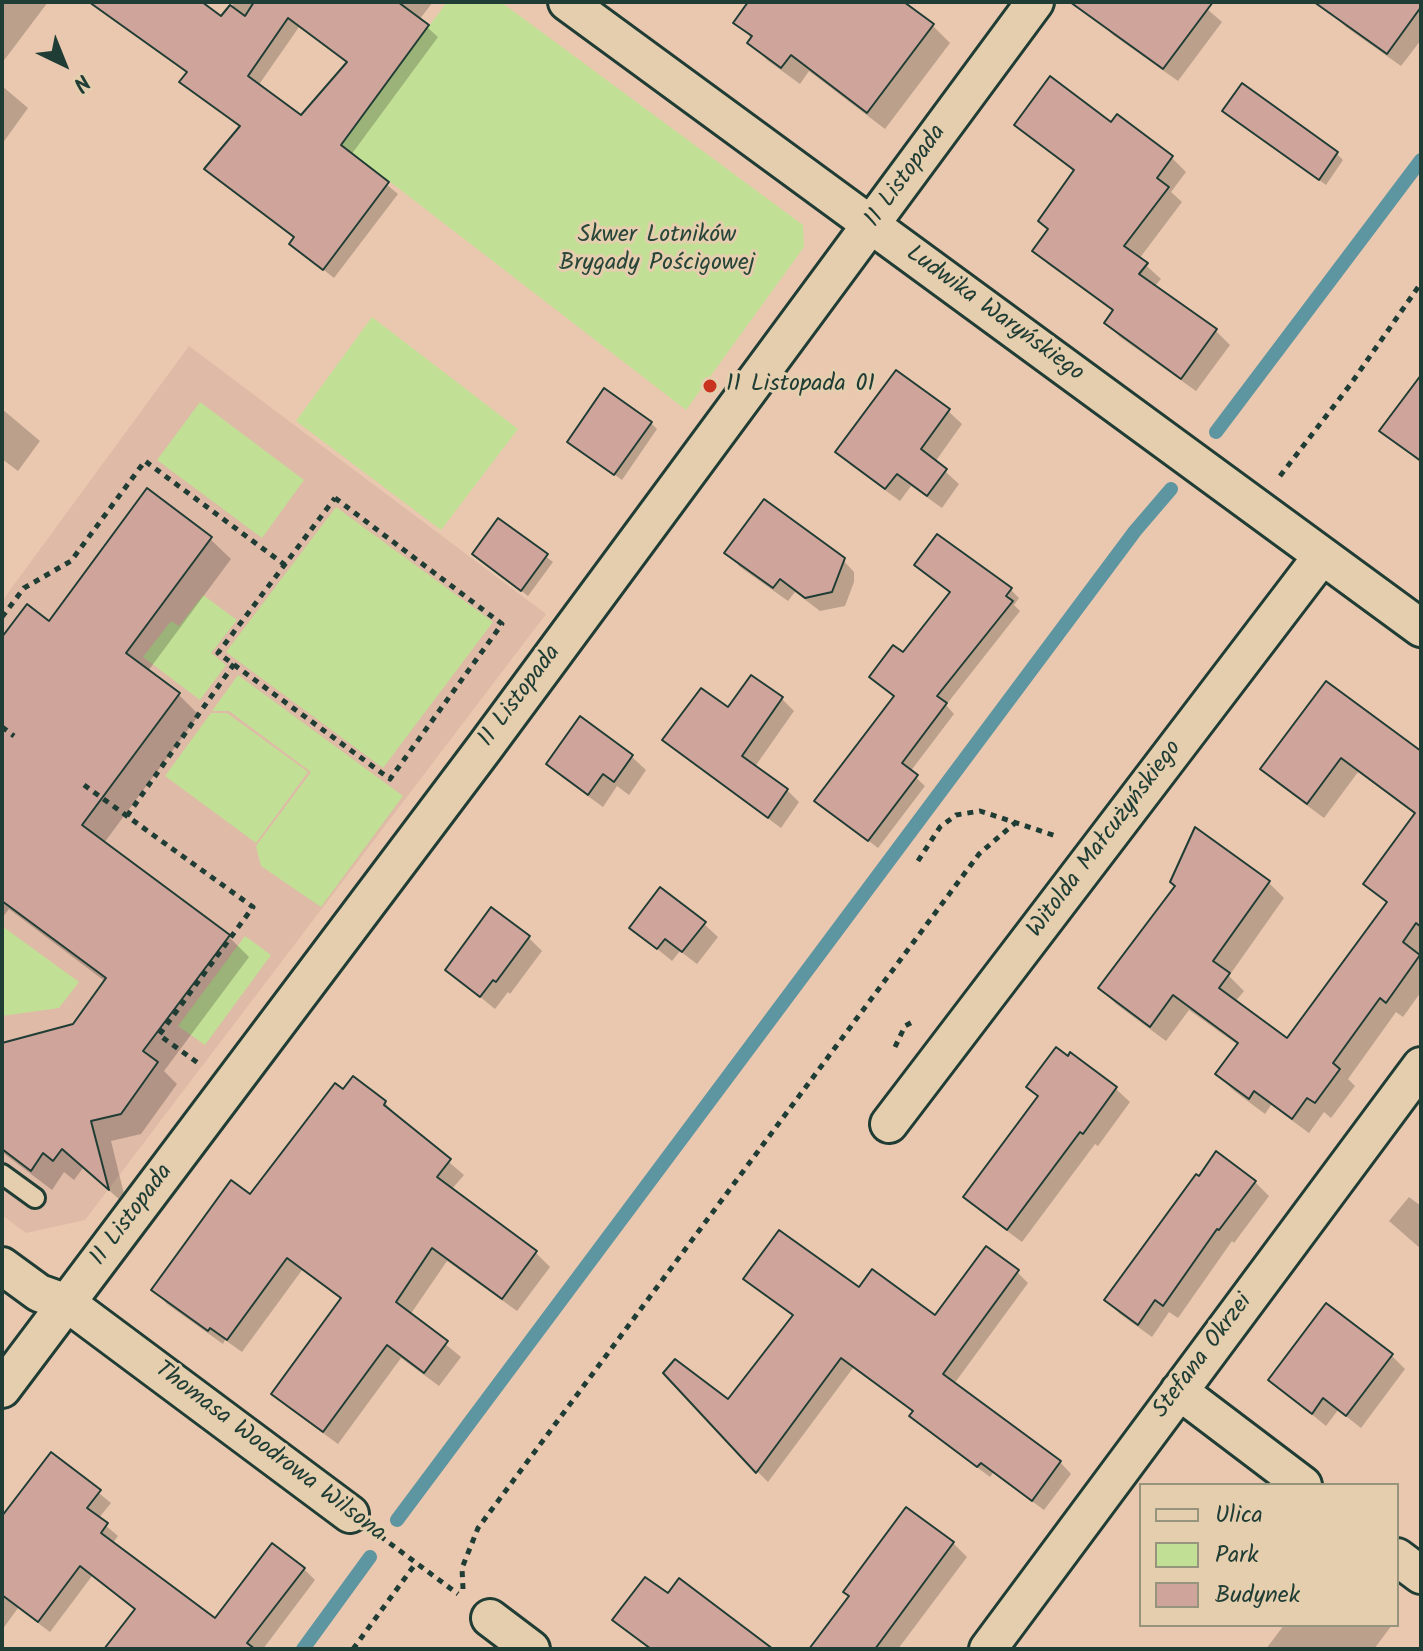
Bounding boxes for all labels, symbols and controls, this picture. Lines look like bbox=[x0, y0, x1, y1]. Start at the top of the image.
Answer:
north arrow bbox=[24, 24, 104, 104]
text: N bbox=[64, 64, 98, 99]
street label: 11 Listopada bbox=[860, 120, 954, 234]
park label: Skwer Lotników Brygady Pościgowej bbox=[559, 223, 755, 279]
street label: Ludwika Waryńskiego bbox=[899, 241, 1089, 389]
place label: 11 Listopada 01 bbox=[726, 372, 875, 400]
marker: 11 Listopada 01 bbox=[701, 377, 719, 395]
street label: 11 Listopada bbox=[473, 640, 569, 754]
street label: Witolda Małcużyńskiego bbox=[1023, 736, 1189, 944]
street label: 11 Listopada bbox=[85, 1159, 181, 1273]
street label: Stefana Okrzei bbox=[1148, 1289, 1260, 1425]
street label: Thomasa Woodrowa Wilsona bbox=[148, 1357, 390, 1549]
legend bbox=[1139, 1483, 1399, 1627]
text: Ulica bbox=[1215, 1496, 1263, 1535]
text: Park bbox=[1215, 1536, 1259, 1575]
text: Budynek bbox=[1215, 1576, 1300, 1615]

